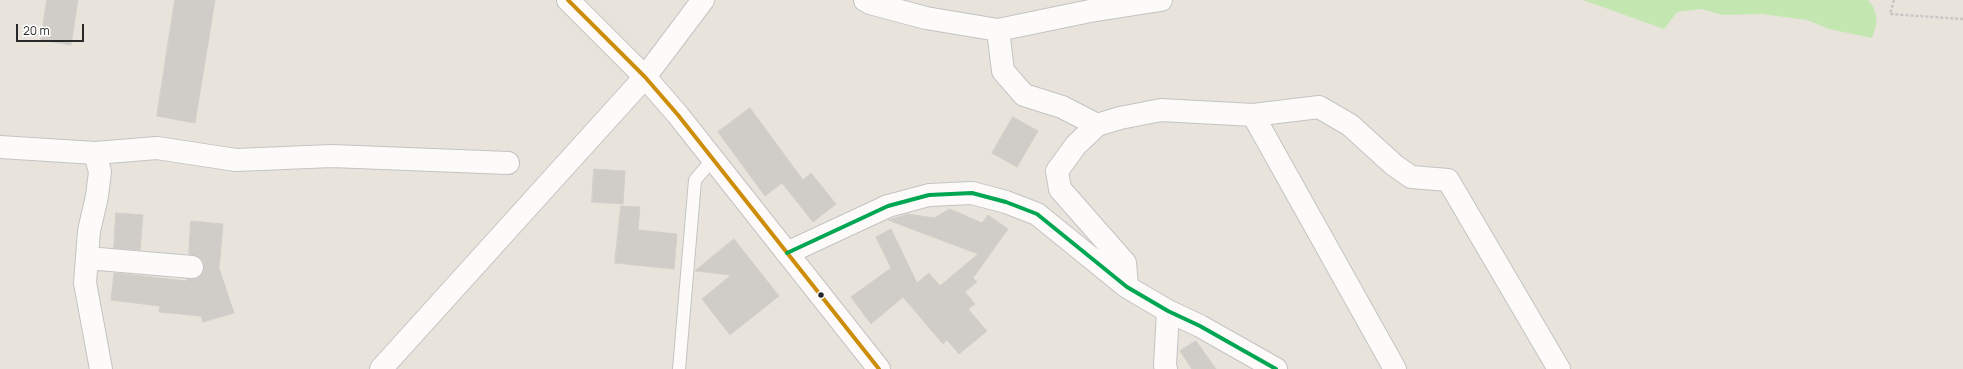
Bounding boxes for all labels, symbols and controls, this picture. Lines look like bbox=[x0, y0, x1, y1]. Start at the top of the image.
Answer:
scale bar bbox=[18, 16, 86, 42]
text: 20 m bbox=[23, 22, 50, 39]
unlabelled marker bbox=[816, 290, 826, 300]

